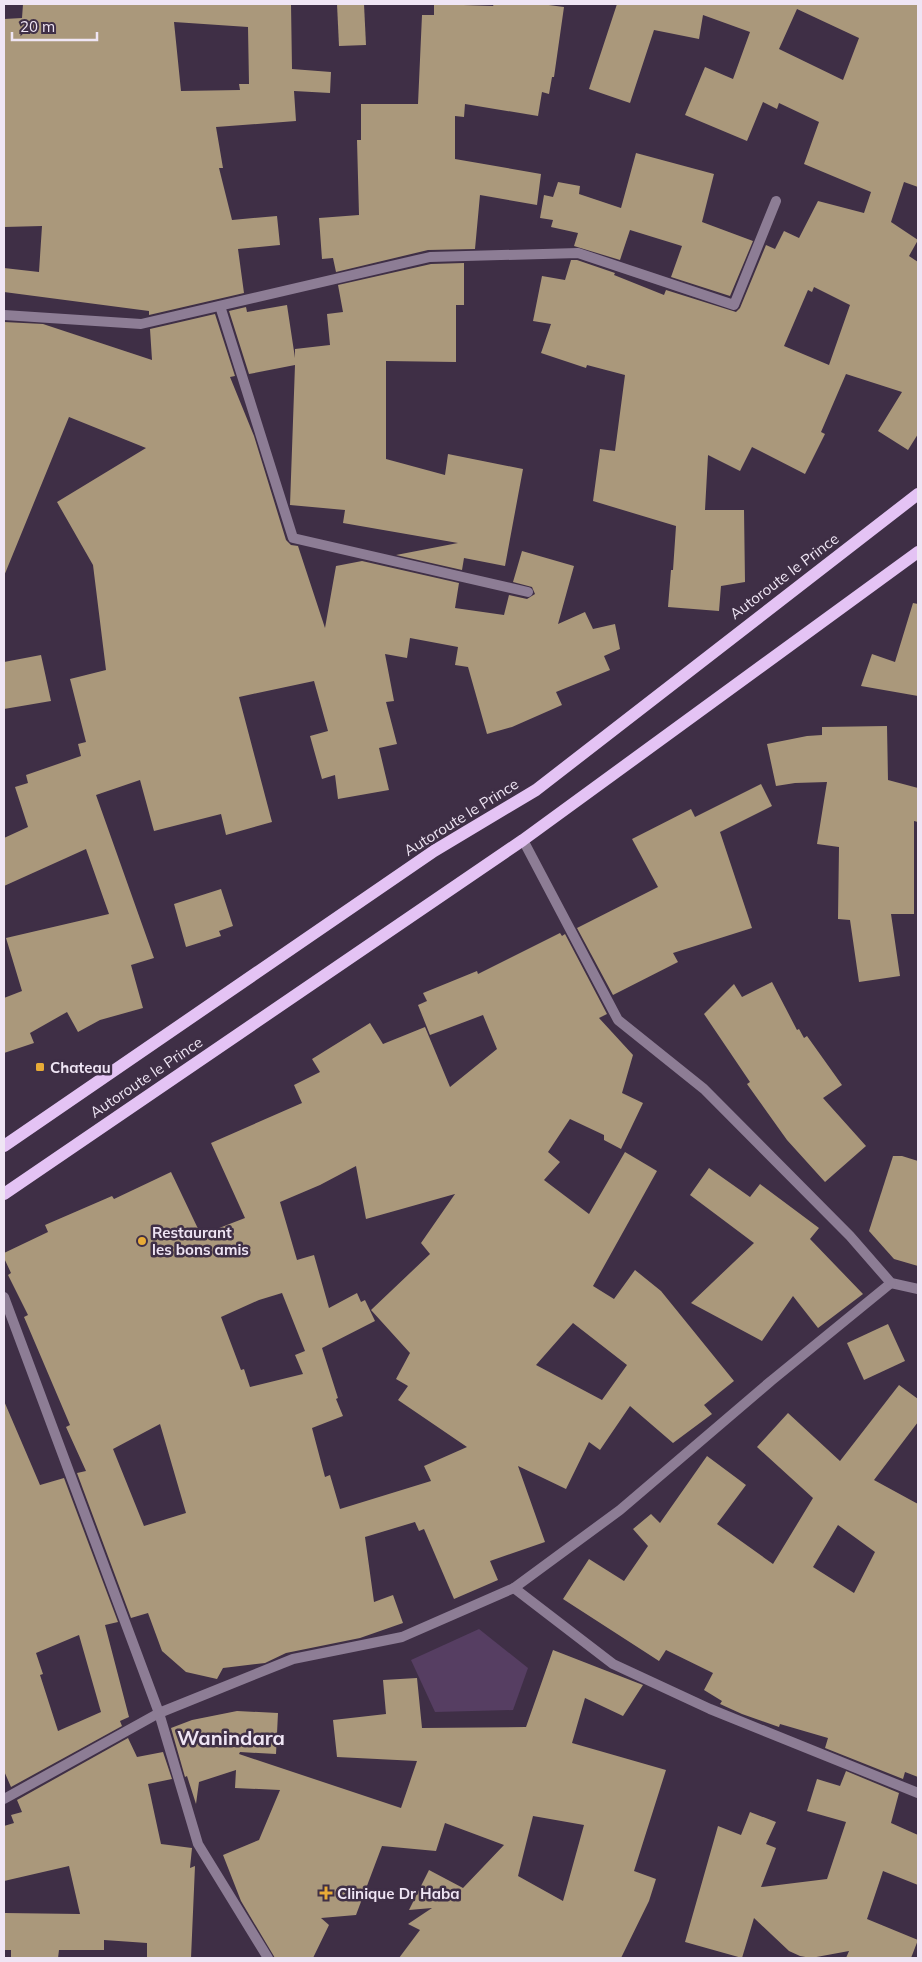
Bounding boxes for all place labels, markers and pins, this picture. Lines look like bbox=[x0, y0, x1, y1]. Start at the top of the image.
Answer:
place label: Chateau bbox=[50, 1058, 111, 1077]
marker: Chateau bbox=[34, 1061, 46, 1073]
place label: Restaurant les bons amis bbox=[152, 1223, 249, 1259]
marker: Restaurant les bons amis bbox=[136, 1235, 148, 1247]
place label: Clinique Dr Haba bbox=[337, 1884, 460, 1903]
marker: Clinique Dr Haba bbox=[319, 1886, 333, 1900]

